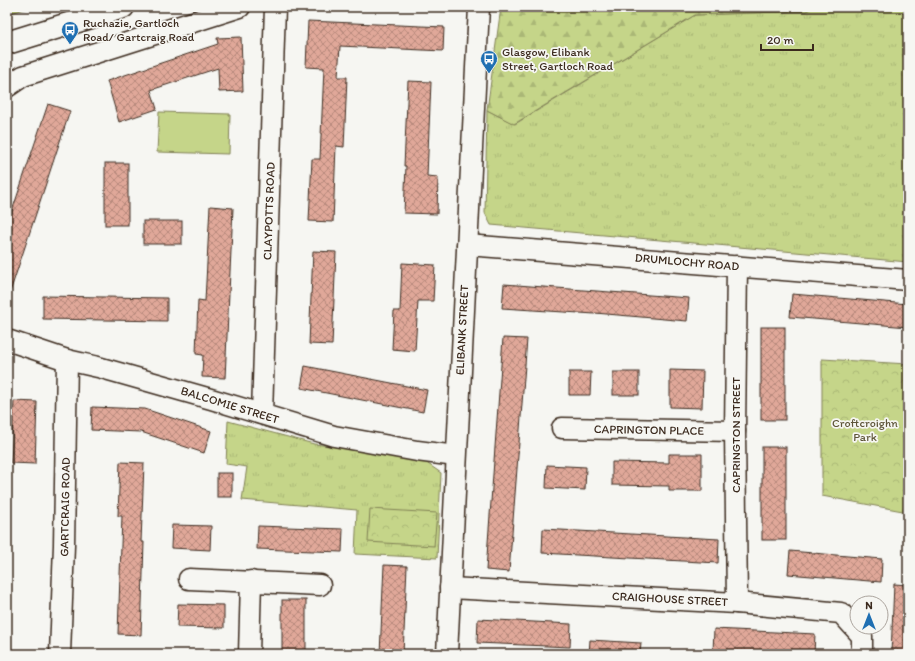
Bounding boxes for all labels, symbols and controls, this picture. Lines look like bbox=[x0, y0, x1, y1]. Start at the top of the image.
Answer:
place label: Ruchazie, Gartloch Road/ Gartcraig Road bbox=[83, 16, 195, 44]
bus stop icon: Ruchazie, Gartloch Road/ Gartcraig Road bbox=[60, 20, 80, 45]
scale bar bbox=[761, 26, 813, 52]
text: 20 m bbox=[767, 33, 794, 47]
place label: Glasgow, Elibank Street, Gartloch Road bbox=[502, 45, 614, 73]
bus stop icon: Glasgow, Elibank Street, Gartloch Road bbox=[479, 49, 499, 74]
street label: CLAYPOTTS ROAD bbox=[260, 162, 278, 260]
street label: DRUMLOCHY ROAD bbox=[634, 250, 740, 274]
street label: ELIBANK STREET bbox=[453, 284, 471, 375]
street label: CAPRINGTON STREET bbox=[729, 377, 743, 493]
street label: BALCOMIE STREET bbox=[179, 383, 281, 427]
park label: Croftcroighn Park bbox=[832, 416, 898, 444]
street label: CAPRINGTON PLACE bbox=[594, 422, 705, 438]
street label: GARTCRAIG ROAD bbox=[57, 457, 73, 557]
street label: CRAIGHOUSE STREET bbox=[612, 589, 729, 609]
north arrow bbox=[849, 595, 889, 635]
text: N bbox=[865, 599, 873, 612]

